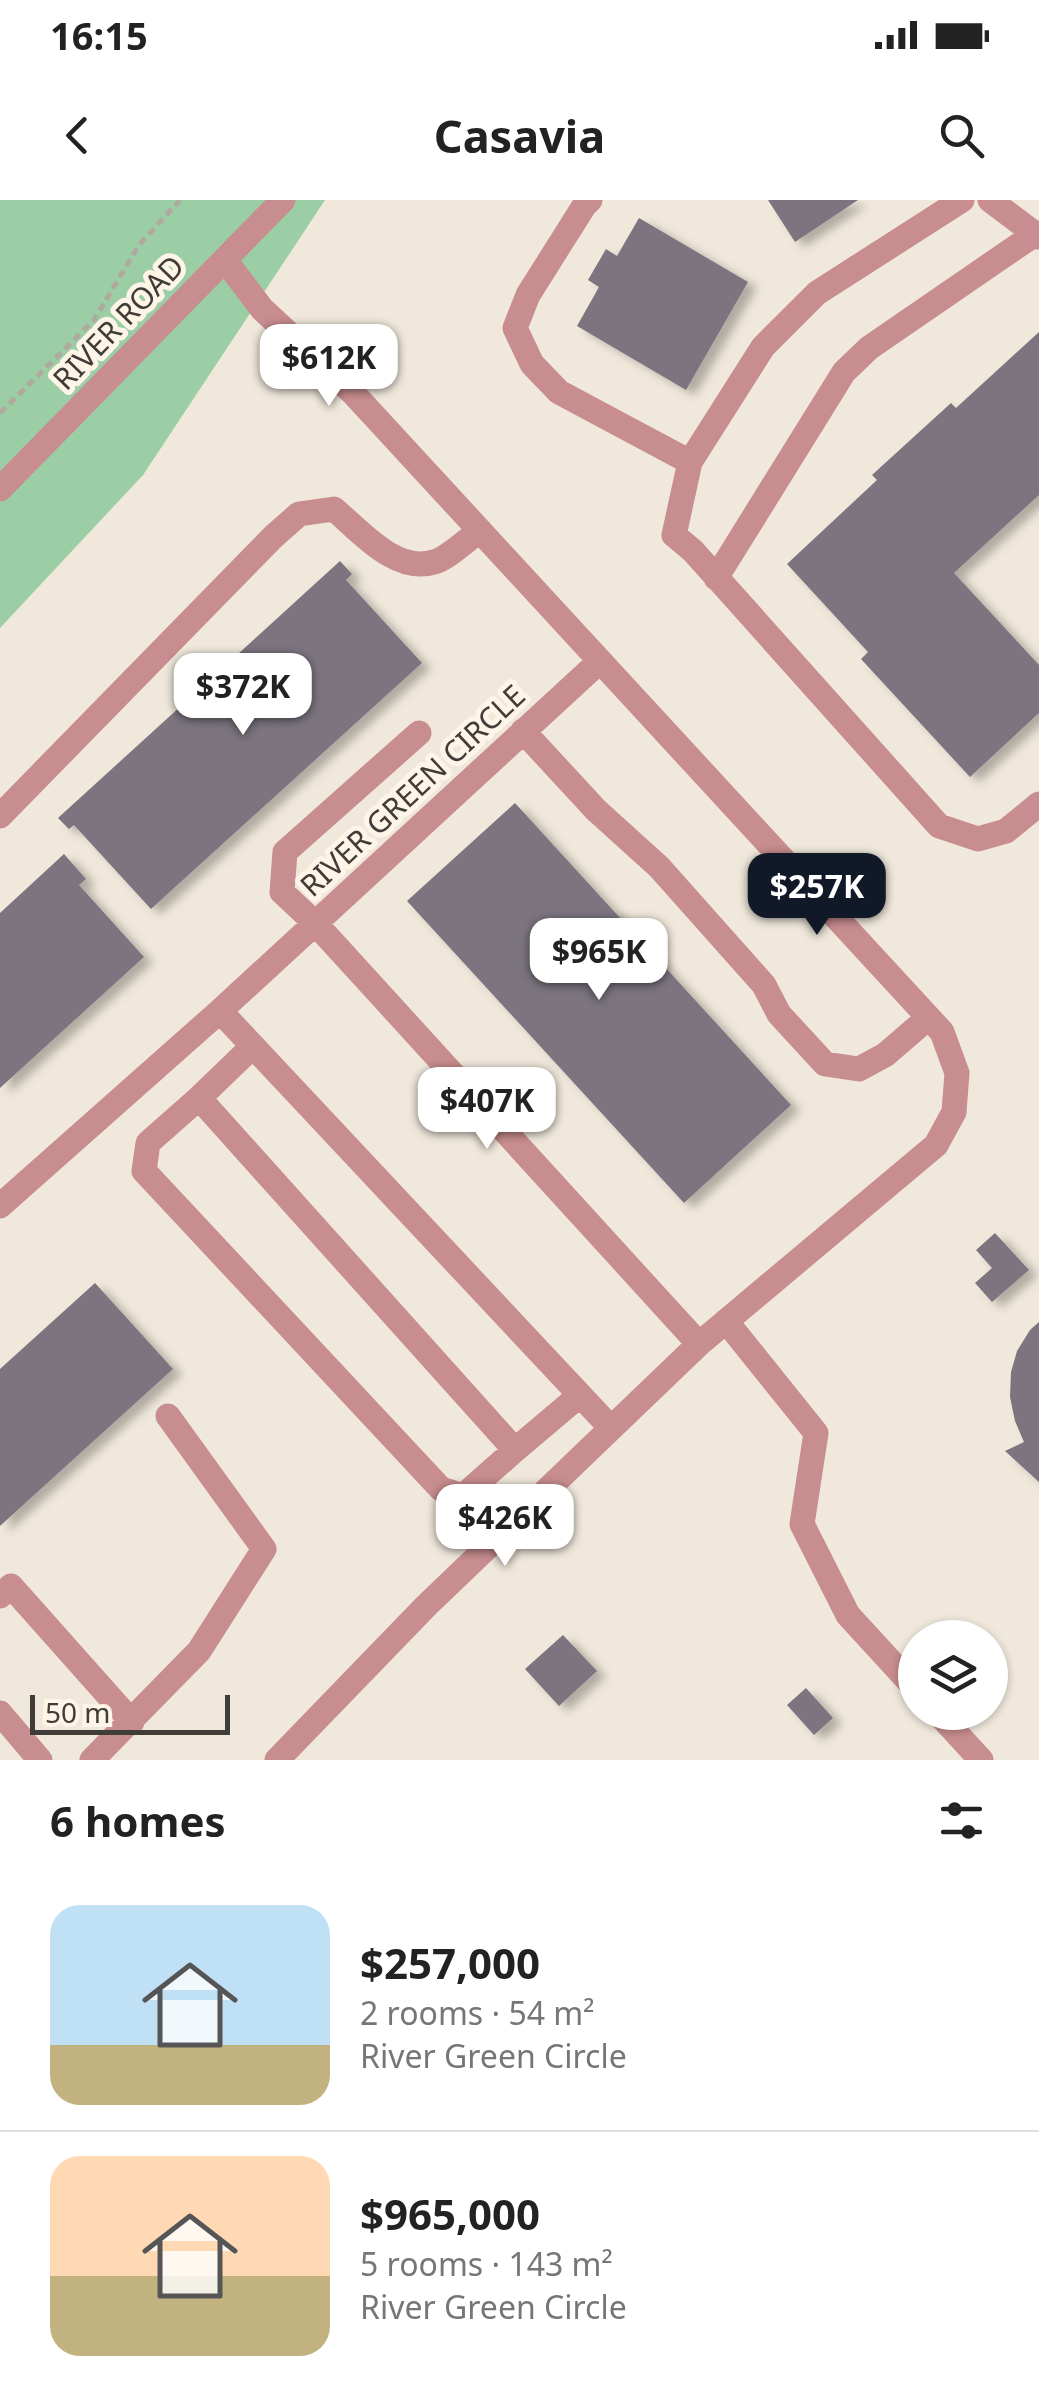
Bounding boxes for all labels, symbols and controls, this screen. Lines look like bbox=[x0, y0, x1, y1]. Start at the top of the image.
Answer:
text: 16:15 bbox=[50, 9, 148, 61]
text: Casavia bbox=[434, 105, 605, 166]
icon: back bbox=[50, 108, 105, 163]
icon: search bbox=[934, 108, 989, 163]
street label: RIVER ROAD bbox=[43, 246, 193, 398]
pin: $612K bbox=[259, 324, 399, 409]
text: $612K bbox=[282, 335, 376, 378]
pin: $372K bbox=[173, 653, 313, 738]
text: $372K bbox=[196, 664, 290, 707]
street label: RIVER GREEN CIRCLE bbox=[291, 675, 533, 905]
pin: $257K bbox=[747, 853, 887, 938]
text: $257K bbox=[770, 864, 864, 907]
pin: $965K bbox=[529, 918, 669, 1003]
text: $965K bbox=[552, 929, 646, 972]
pin: $407K bbox=[417, 1067, 557, 1152]
text: $407K bbox=[440, 1078, 534, 1121]
pin: $426K bbox=[435, 1484, 575, 1569]
text: $426K bbox=[458, 1495, 552, 1538]
map controls bbox=[898, 1620, 1008, 1730]
button: layers bbox=[898, 1620, 1008, 1730]
scale bar bbox=[30, 1690, 230, 1734]
text: 50 m bbox=[45, 1693, 111, 1731]
text: 6 homes bbox=[50, 1792, 226, 1849]
icon: filters bbox=[934, 1793, 989, 1848]
text: $257,000 bbox=[360, 1934, 540, 1991]
icon: home bbox=[130, 1945, 250, 2065]
text: 2 rooms · 54 m² bbox=[360, 1991, 594, 2034]
text: River Green Circle bbox=[360, 2034, 627, 2077]
text: $965,000 bbox=[360, 2185, 540, 2242]
icon: home bbox=[130, 2196, 250, 2316]
text: 5 rooms · 143 m² bbox=[360, 2242, 613, 2285]
text: River Green Circle bbox=[360, 2285, 627, 2328]

